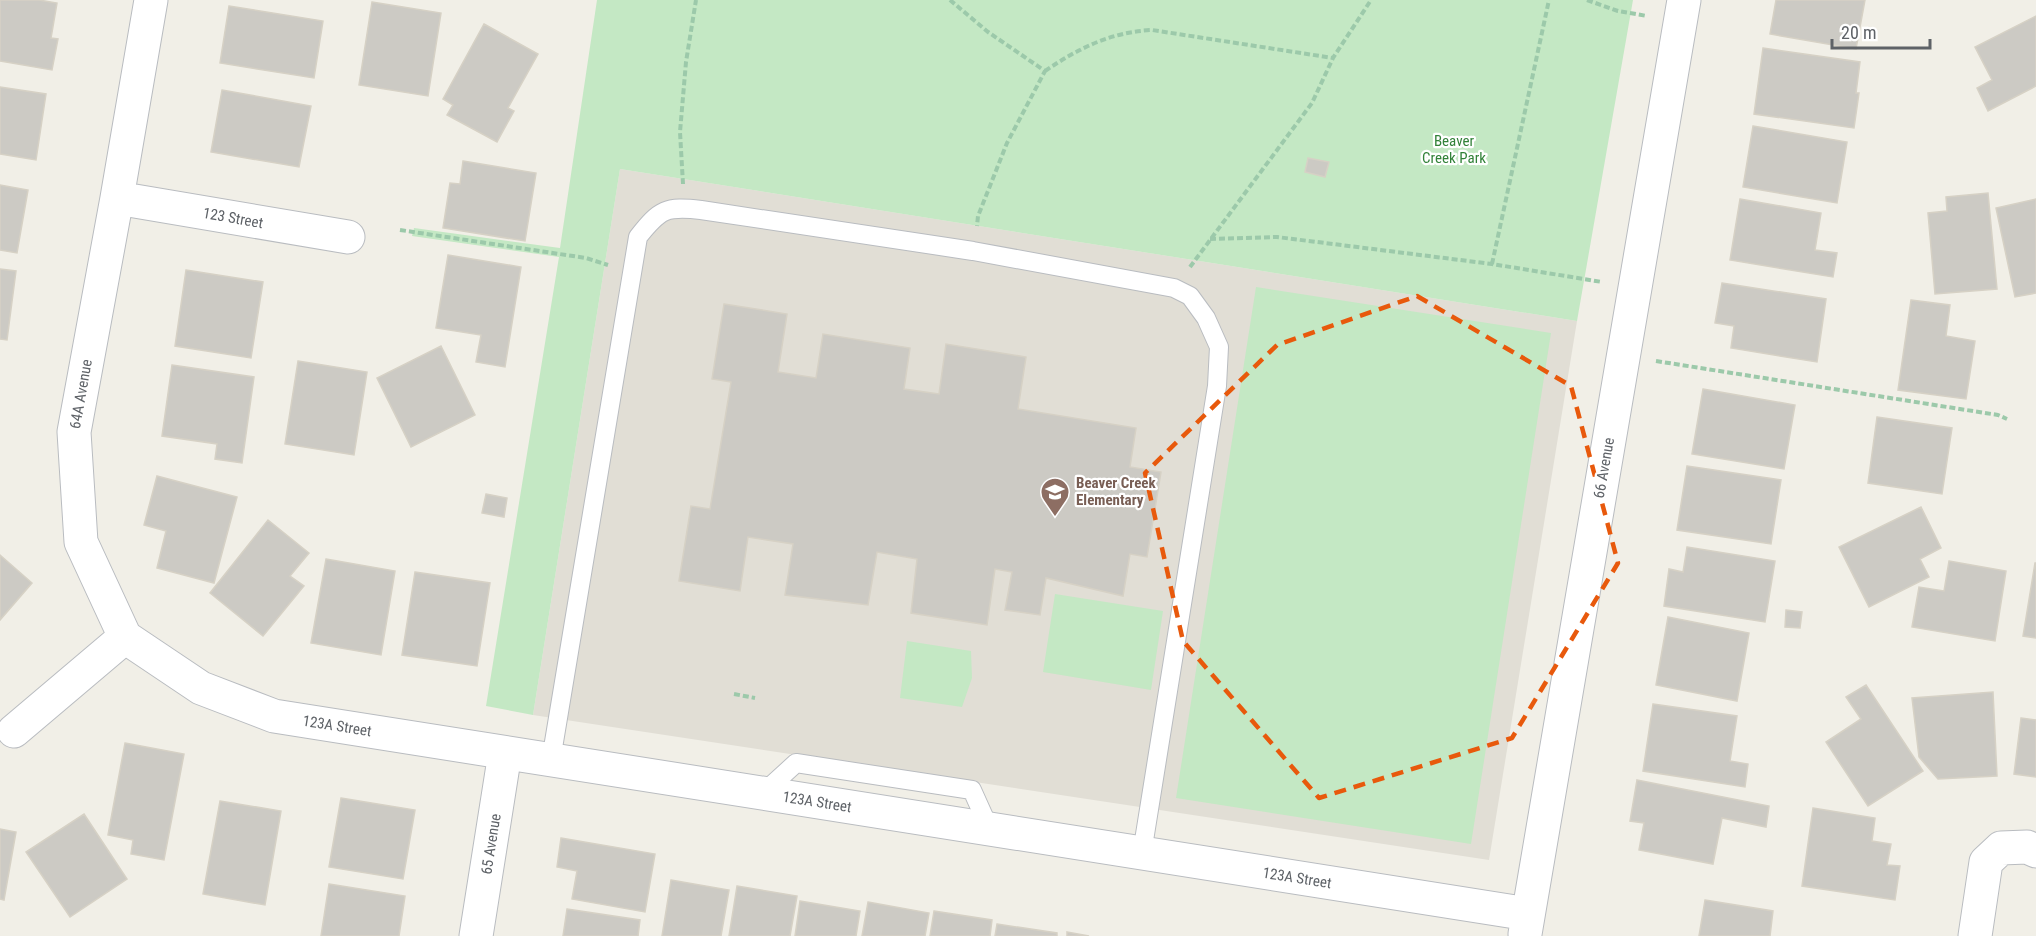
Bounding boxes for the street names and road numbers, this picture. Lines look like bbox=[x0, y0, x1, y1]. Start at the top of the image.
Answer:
street label: 123 Street bbox=[201, 204, 265, 232]
street label: 64A Avenue bbox=[66, 358, 96, 430]
street label: 66 Avenue bbox=[1590, 436, 1618, 500]
street label: 123A Street bbox=[301, 712, 373, 740]
street label: 123A Street bbox=[781, 788, 853, 816]
street label: 65 Avenue bbox=[477, 812, 505, 876]
street label: 123A Street bbox=[1261, 864, 1333, 892]

